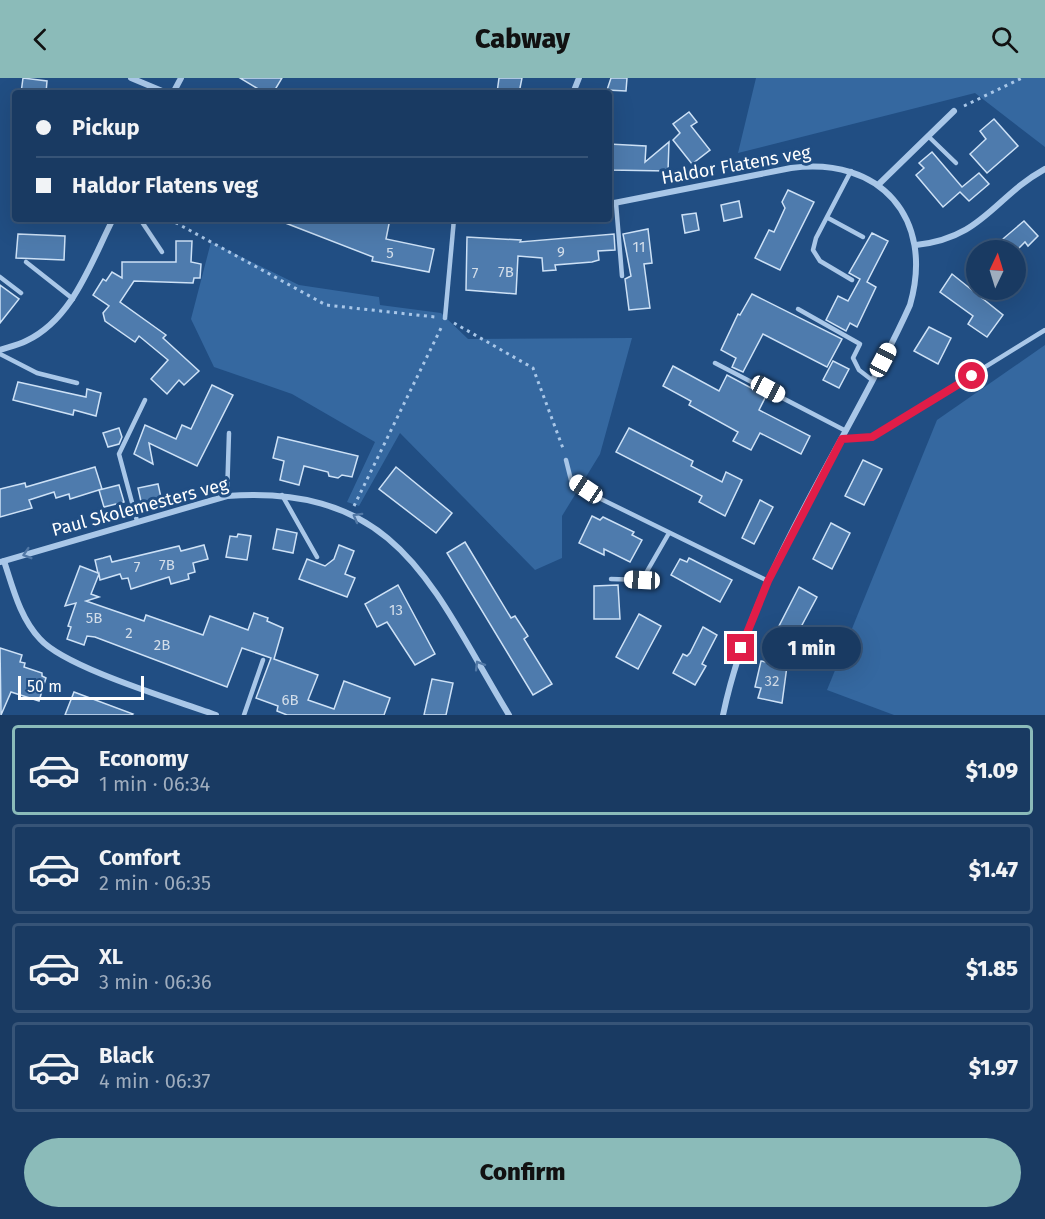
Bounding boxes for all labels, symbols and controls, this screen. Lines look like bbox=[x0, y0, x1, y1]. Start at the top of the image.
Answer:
icon: back bbox=[24, 23, 57, 56]
text: Cabway bbox=[475, 23, 570, 55]
icon: search bbox=[988, 23, 1021, 56]
text: Pickup bbox=[72, 114, 140, 141]
street label: Haldor Flatens veg bbox=[660, 141, 813, 189]
text: Haldor Flatens veg bbox=[72, 172, 258, 199]
house number: 11 bbox=[633, 238, 645, 256]
north arrow bbox=[966, 240, 1026, 300]
map controls bbox=[966, 240, 1026, 300]
house number: 9 bbox=[557, 243, 565, 261]
house number: 5 bbox=[386, 244, 394, 262]
house number: 7B bbox=[498, 263, 514, 281]
house number: 7 bbox=[472, 264, 479, 282]
car bbox=[867, 340, 899, 380]
route start bbox=[958, 362, 985, 389]
car bbox=[748, 373, 788, 405]
car bbox=[566, 471, 606, 507]
street label: Paul Skolemesters veg bbox=[49, 473, 231, 541]
one-way arrow bbox=[353, 513, 363, 524]
one-way arrow bbox=[22, 547, 33, 559]
house number: 7B bbox=[159, 556, 175, 574]
house number: 7 bbox=[134, 558, 141, 576]
car bbox=[624, 570, 660, 590]
house number: 13 bbox=[389, 601, 403, 619]
house number: 5B bbox=[86, 609, 102, 627]
house number: 2 bbox=[125, 624, 133, 642]
callout: 1 min bbox=[762, 627, 861, 669]
route end bbox=[727, 634, 754, 661]
house number: 2B bbox=[154, 636, 170, 654]
text: 1 min bbox=[788, 636, 835, 660]
one-way arrow bbox=[474, 661, 486, 671]
house number: 32 bbox=[765, 672, 779, 690]
scale bar bbox=[18, 673, 144, 700]
text: 50 m bbox=[27, 677, 62, 696]
house number: 6B bbox=[281, 691, 299, 709]
icon: car bbox=[27, 743, 81, 797]
text: Economy bbox=[99, 745, 188, 772]
text: $1.09 bbox=[966, 757, 1018, 784]
text: 1 min · 06:34 bbox=[99, 772, 210, 796]
icon: car bbox=[27, 842, 81, 896]
text: Comfort bbox=[99, 844, 180, 871]
text: $1.47 bbox=[969, 856, 1018, 883]
text: 2 min · 06:35 bbox=[99, 871, 211, 895]
icon: car bbox=[27, 941, 81, 995]
text: XL bbox=[99, 943, 123, 970]
text: $1.85 bbox=[966, 955, 1018, 982]
text: 3 min · 06:36 bbox=[99, 970, 212, 994]
icon: car bbox=[27, 1040, 81, 1094]
text: Black bbox=[99, 1042, 154, 1069]
text: $1.97 bbox=[969, 1054, 1018, 1081]
text: 4 min · 06:37 bbox=[99, 1069, 210, 1093]
button: Confirm bbox=[24, 1138, 1021, 1207]

